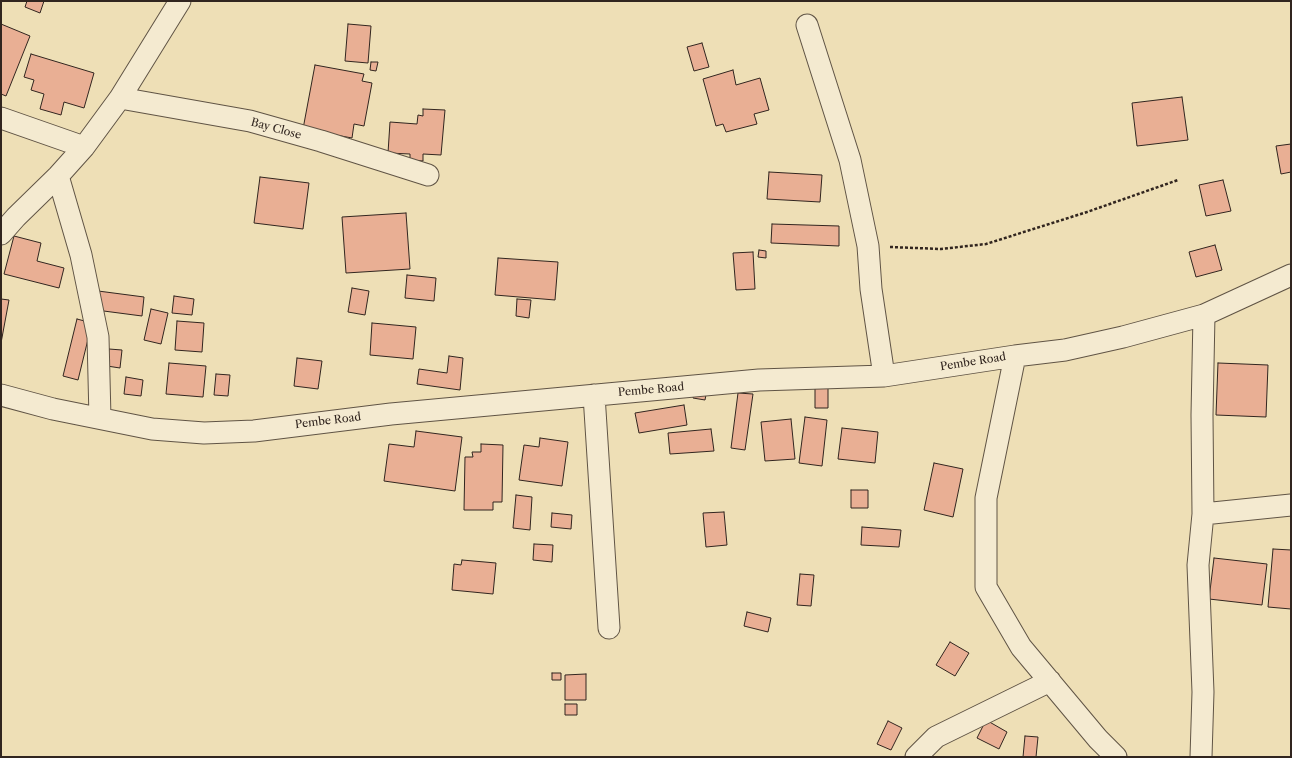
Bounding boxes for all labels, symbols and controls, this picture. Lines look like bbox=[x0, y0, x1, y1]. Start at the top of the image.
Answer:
street label: Bay Close bbox=[249, 116, 303, 142]
street label: Pembe Road bbox=[939, 350, 1007, 374]
street label: Pembe Road bbox=[617, 381, 685, 399]
street label: Pembe Road bbox=[294, 410, 362, 432]

